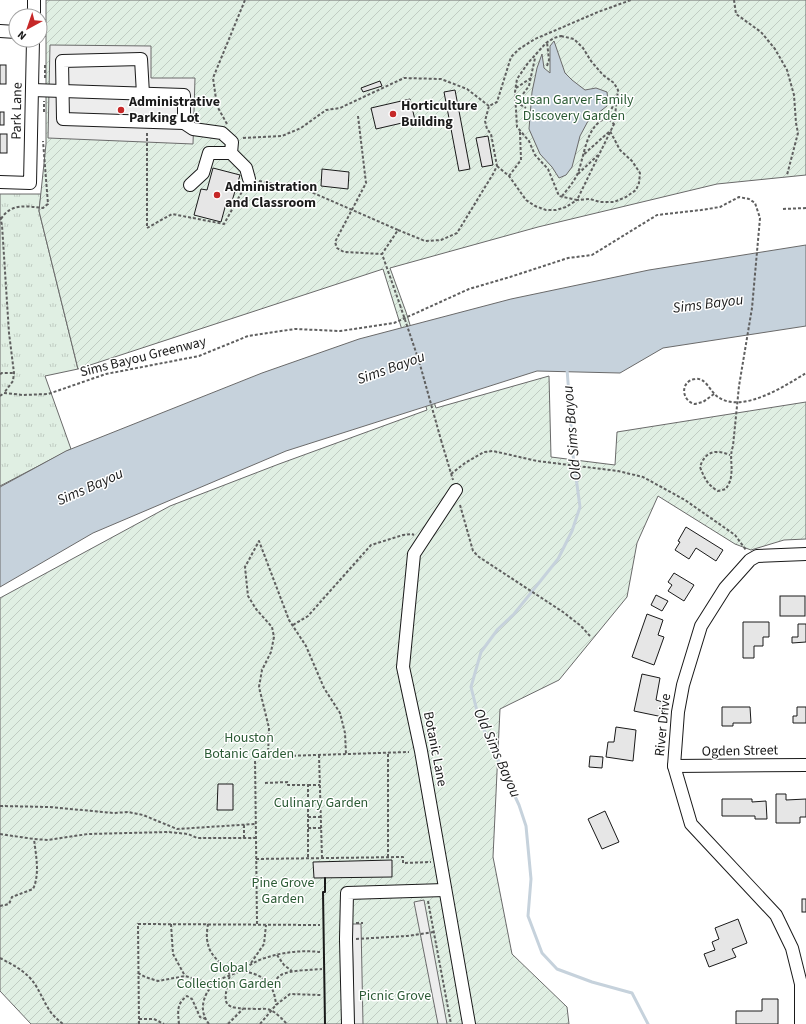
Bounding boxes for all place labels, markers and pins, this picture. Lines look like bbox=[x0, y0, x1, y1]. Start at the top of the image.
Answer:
place label: Administrative Parking Lot bbox=[128, 92, 220, 128]
place label: Horticulture Building bbox=[401, 96, 478, 132]
marker: Administrative Parking Lot bbox=[116, 105, 126, 115]
marker: Horticulture Building bbox=[388, 109, 398, 119]
place label: Administration and Classroom bbox=[224, 177, 317, 213]
marker: Administration and Classroom bbox=[212, 190, 222, 200]

